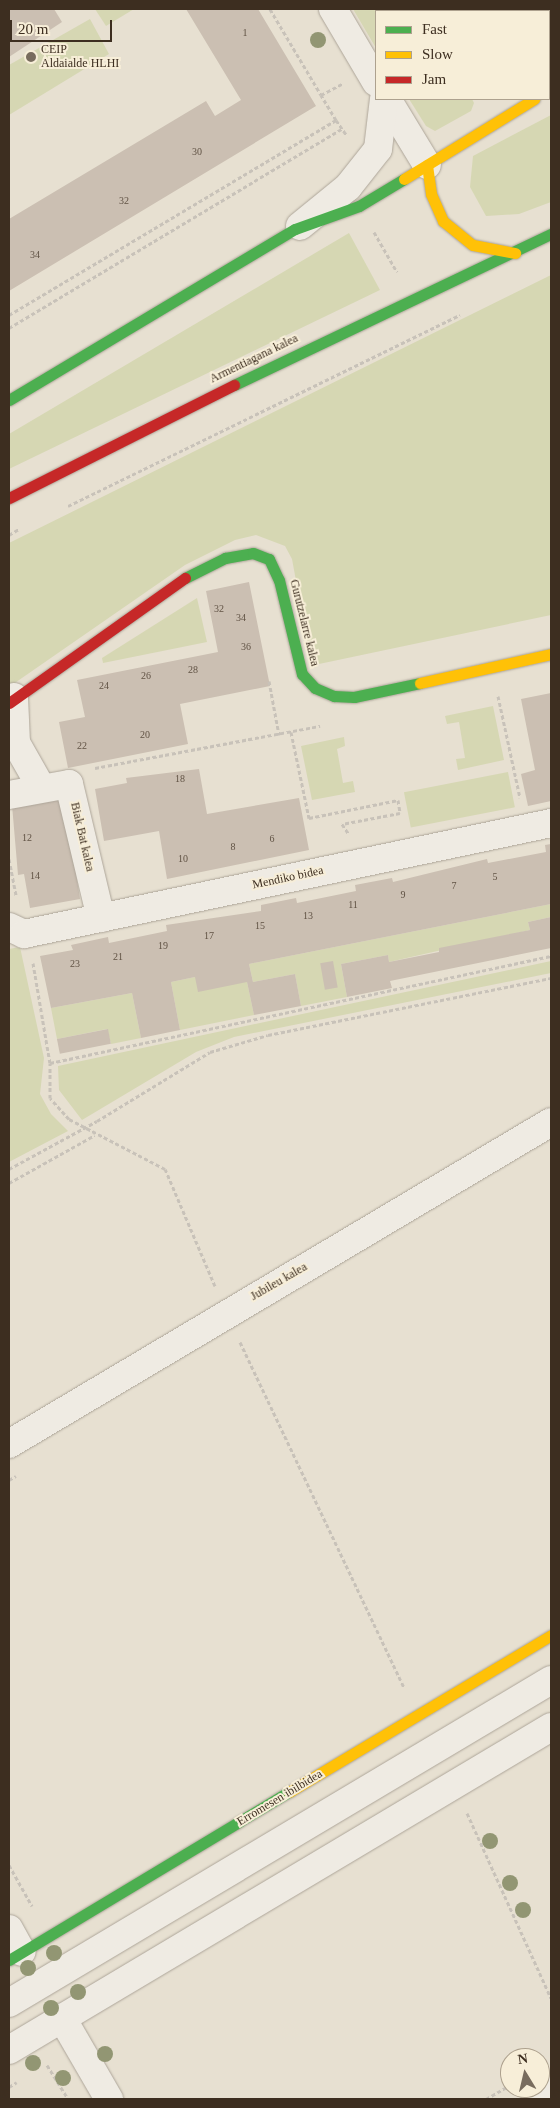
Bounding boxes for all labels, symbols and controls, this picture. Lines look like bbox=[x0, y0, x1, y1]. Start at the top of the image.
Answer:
scale bar bbox=[12, 10, 115, 42]
legend bbox=[375, 10, 550, 100]
text: 20 m bbox=[18, 21, 48, 37]
text: Fast bbox=[422, 21, 447, 37]
house number: 1 bbox=[242, 27, 248, 39]
place label: CEIP Aldaialde HLHI bbox=[41, 43, 119, 71]
text: Slow bbox=[422, 46, 453, 62]
marker: CEIP Aldaialde HLHI bbox=[25, 51, 37, 63]
text: Jam bbox=[422, 71, 446, 87]
house number: 30 bbox=[192, 146, 202, 158]
house number: 32 bbox=[119, 195, 129, 207]
house number: 34 bbox=[30, 249, 40, 261]
street label: Armentiagana kalea bbox=[208, 331, 300, 387]
street label: Gurutzelarre kalea bbox=[286, 578, 322, 668]
house number: 32 bbox=[214, 603, 224, 615]
house number: 34 bbox=[236, 612, 246, 624]
house number: 36 bbox=[241, 641, 251, 653]
house number: 28 bbox=[188, 664, 198, 676]
house number: 26 bbox=[141, 670, 151, 682]
house number: 24 bbox=[99, 680, 109, 692]
house number: 20 bbox=[140, 729, 150, 741]
house number: 22 bbox=[77, 740, 87, 752]
house number: 18 bbox=[175, 773, 185, 785]
street label: Biak Bat kalea bbox=[67, 801, 97, 873]
house number: 12 bbox=[22, 832, 32, 844]
house number: 6 bbox=[270, 833, 274, 845]
house number: 8 bbox=[230, 841, 236, 853]
house number: 10 bbox=[178, 853, 188, 865]
street label: Mendiko bidea bbox=[251, 863, 325, 893]
house number: 14 bbox=[30, 870, 40, 882]
house number: 5 bbox=[492, 871, 498, 883]
house number: 7 bbox=[452, 880, 456, 892]
house number: 9 bbox=[400, 889, 406, 901]
house number: 11 bbox=[348, 899, 358, 911]
house number: 13 bbox=[303, 910, 313, 922]
house number: 15 bbox=[255, 920, 265, 932]
house number: 17 bbox=[204, 930, 214, 942]
house number: 19 bbox=[158, 940, 168, 952]
house number: 21 bbox=[113, 951, 123, 963]
house number: 23 bbox=[70, 958, 80, 970]
street label: Jubileu kalea bbox=[248, 1260, 310, 1304]
street label: Erromesen ibilbidea bbox=[235, 1767, 325, 1829]
north arrow bbox=[500, 2048, 550, 2098]
text: N bbox=[517, 2050, 529, 2067]

